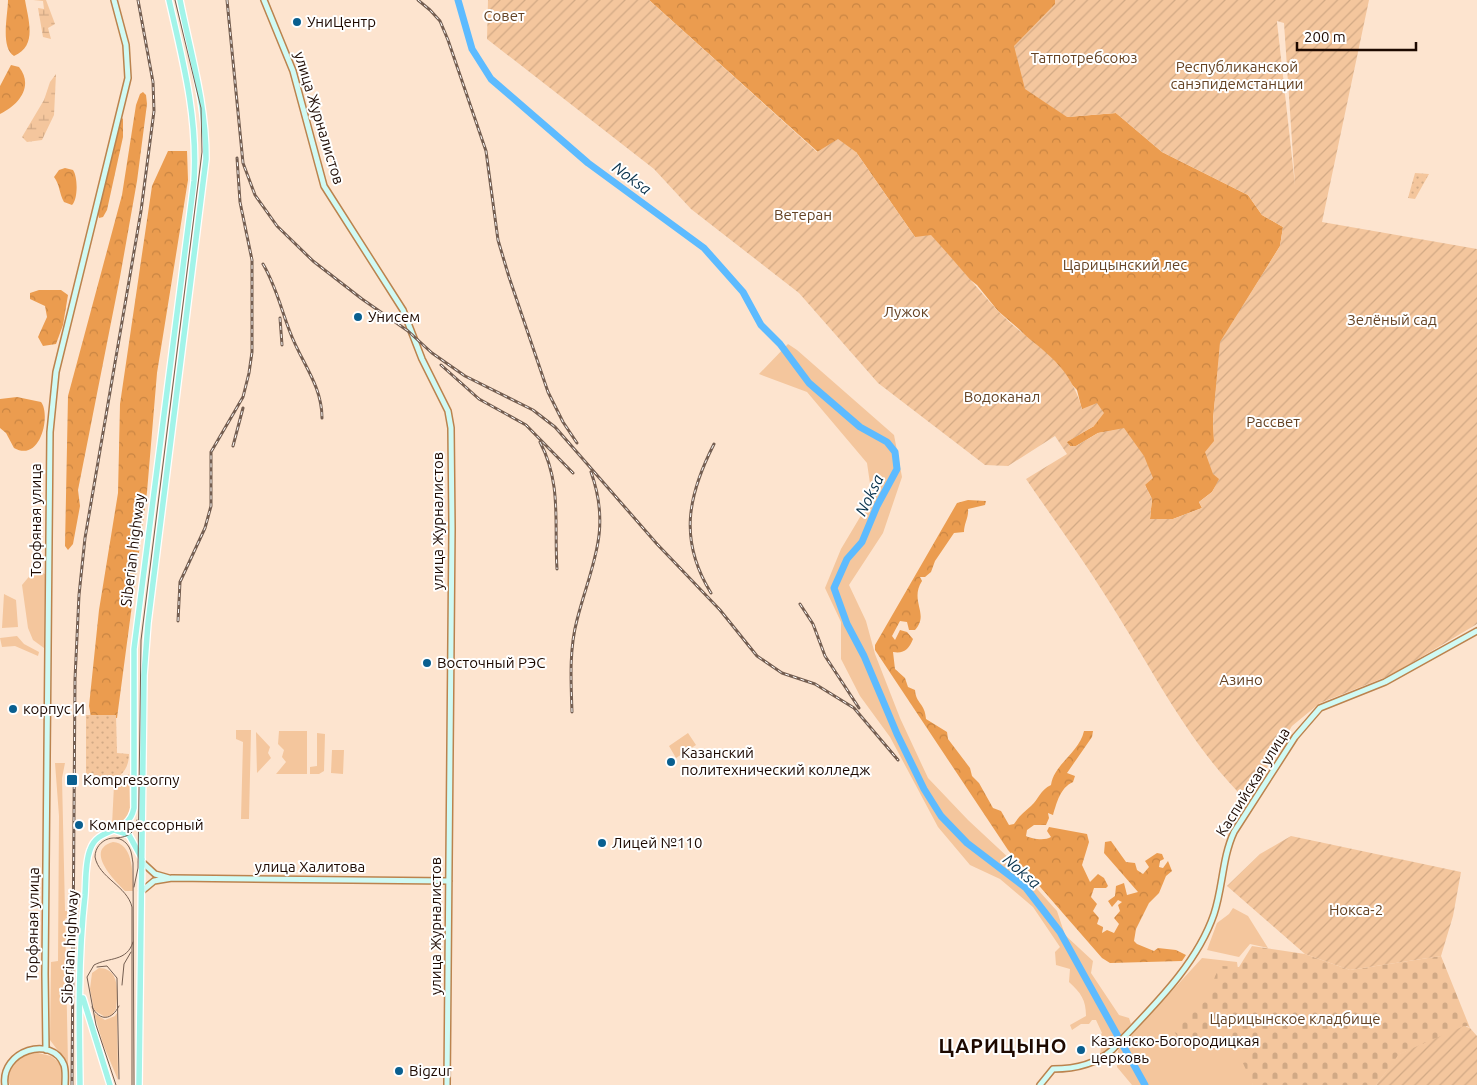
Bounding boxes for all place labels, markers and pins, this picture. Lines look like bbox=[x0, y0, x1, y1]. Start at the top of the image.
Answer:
place label: УниЦентр bbox=[307, 13, 376, 30]
marker: УниЦентр bbox=[291, 16, 303, 28]
place label: Унисем bbox=[368, 308, 420, 325]
marker: Унисем bbox=[352, 311, 364, 323]
place label: Восточный РЭС bbox=[437, 654, 545, 671]
marker: Восточный РЭС bbox=[421, 657, 433, 669]
place label: корпус И bbox=[23, 700, 85, 717]
marker: корпус И bbox=[7, 703, 19, 715]
place label: Казанский политехнический колледж bbox=[681, 744, 870, 778]
marker: Казанский политехнический колледж bbox=[665, 756, 677, 768]
place label: Kompressorny bbox=[83, 771, 180, 788]
marker: Kompressorny bbox=[65, 773, 79, 787]
place label: Компрессорный bbox=[89, 816, 204, 833]
marker: Компрессорный bbox=[73, 819, 85, 831]
place label: Лицей №110 bbox=[612, 834, 702, 851]
marker: Лицей №110 bbox=[596, 837, 608, 849]
place label: Казанско-Богородицкая церковь bbox=[1091, 1032, 1260, 1066]
marker: Казанско-Богородицкая церковь bbox=[1075, 1044, 1087, 1056]
place label: Bigzur bbox=[409, 1062, 452, 1079]
marker: Bigzur bbox=[393, 1065, 405, 1077]

